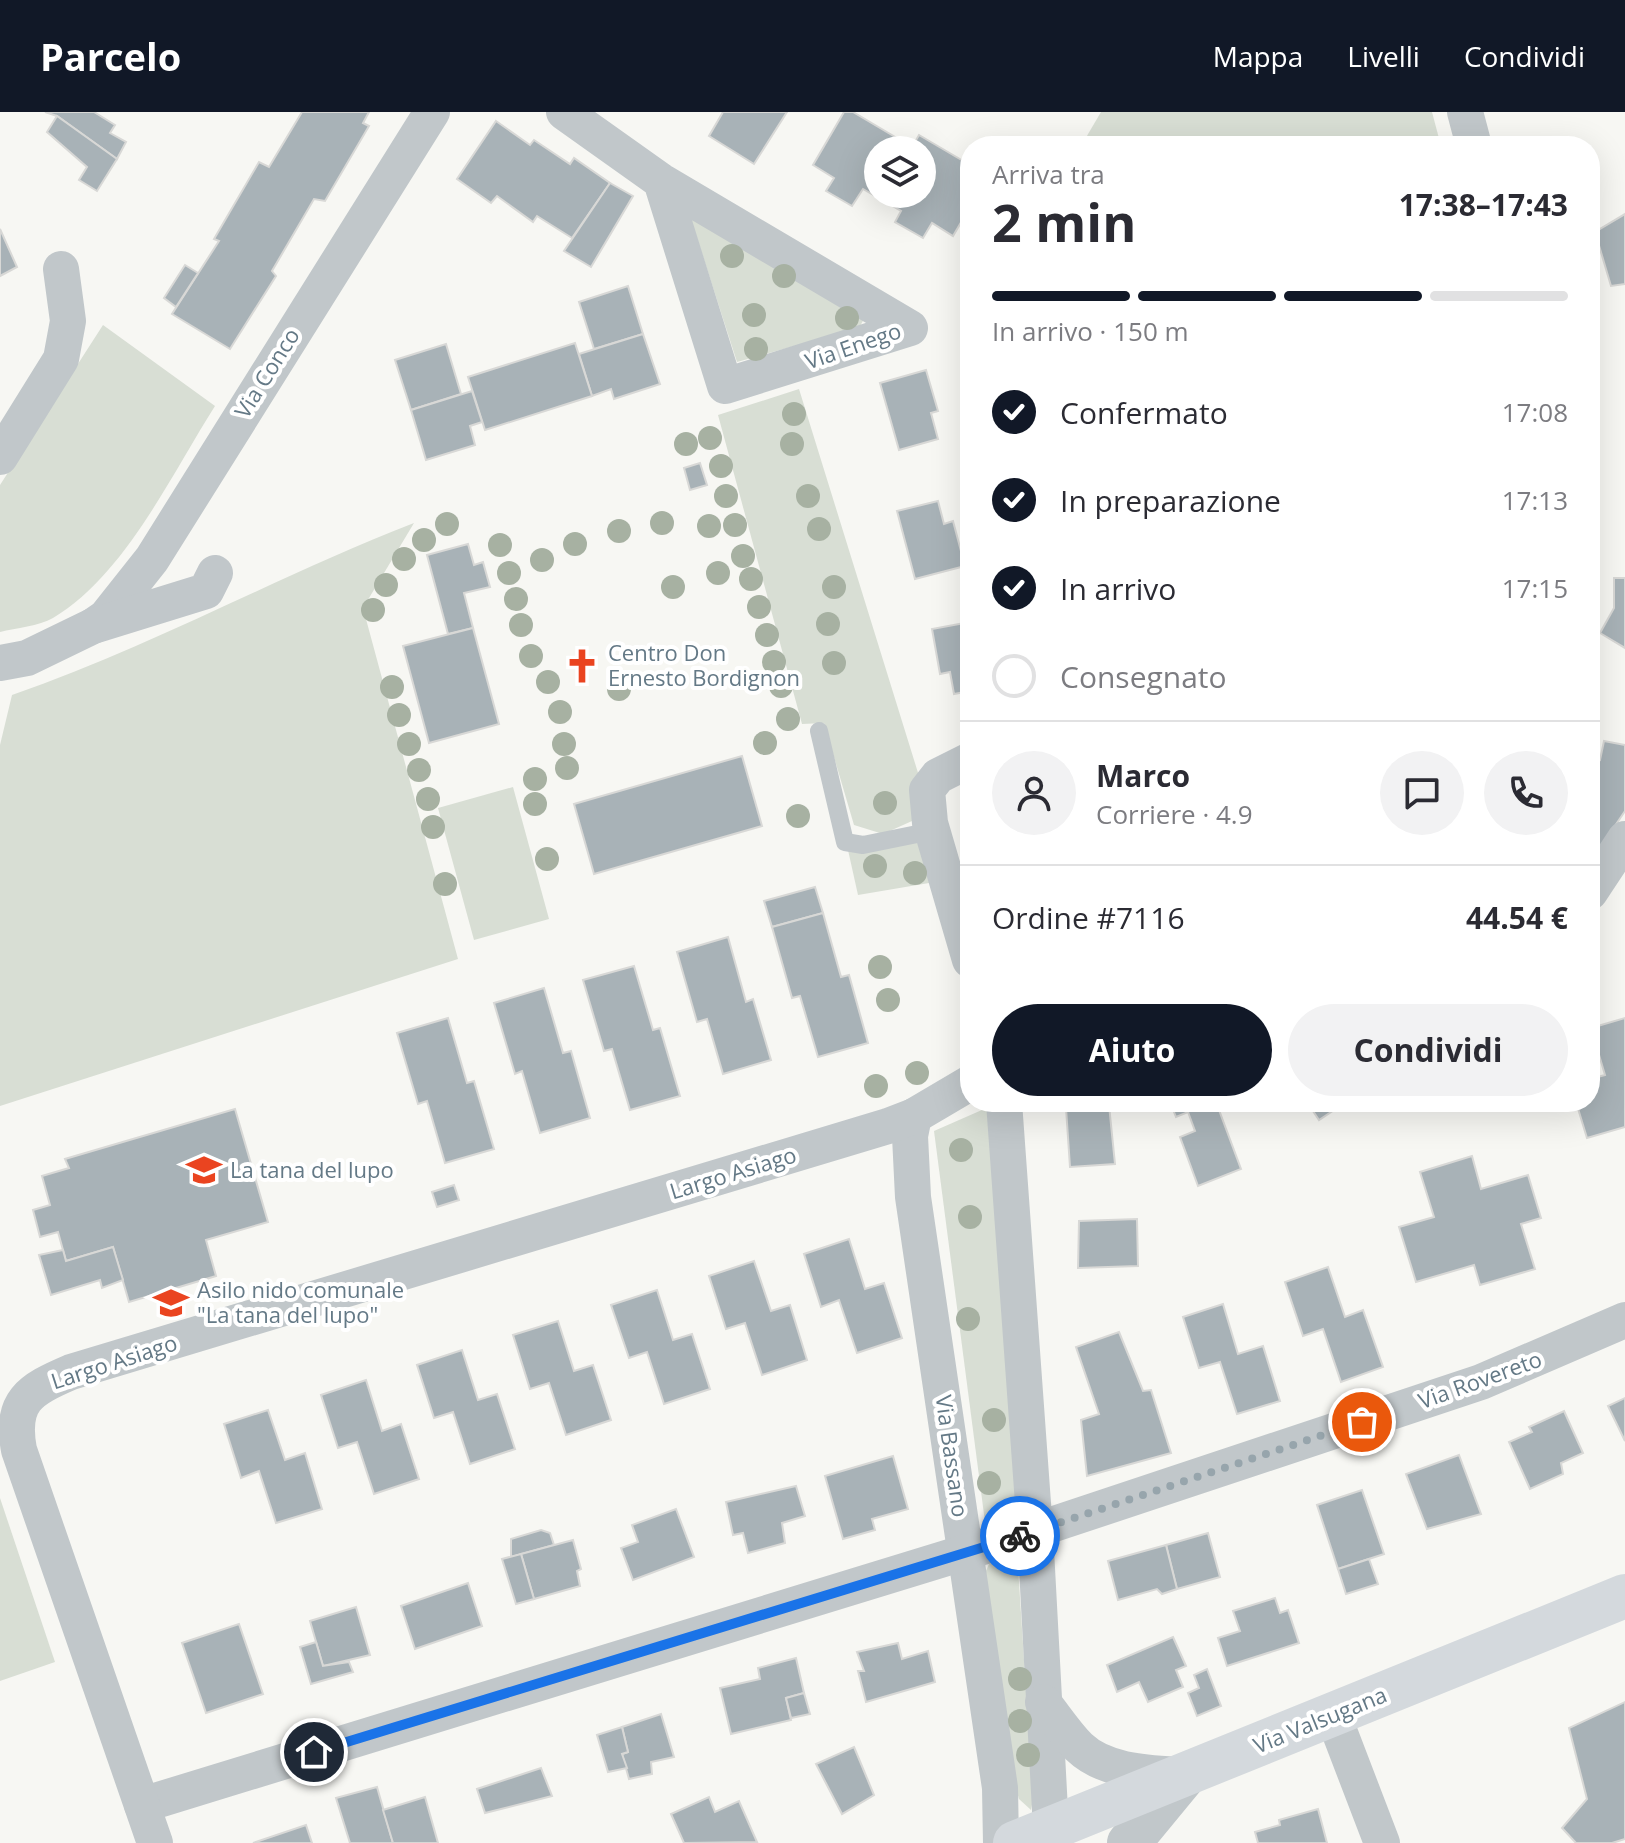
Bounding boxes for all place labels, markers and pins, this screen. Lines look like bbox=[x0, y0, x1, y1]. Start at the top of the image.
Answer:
place label: Centro Don Ernesto Bordignon bbox=[608, 637, 800, 692]
church icon: Centro Don Ernesto Bordignon bbox=[563, 647, 601, 685]
school or university icon: La tana del lupo bbox=[185, 1151, 223, 1189]
place label: La tana del lupo bbox=[230, 1154, 394, 1184]
place label: Asilo nido comunale "La tana del lupo" bbox=[197, 1274, 404, 1329]
school or university icon: Asilo nido comunale "La tana del lupo" bbox=[152, 1284, 190, 1322]
pin bbox=[1328, 1388, 1396, 1456]
pin bbox=[280, 1718, 348, 1786]

